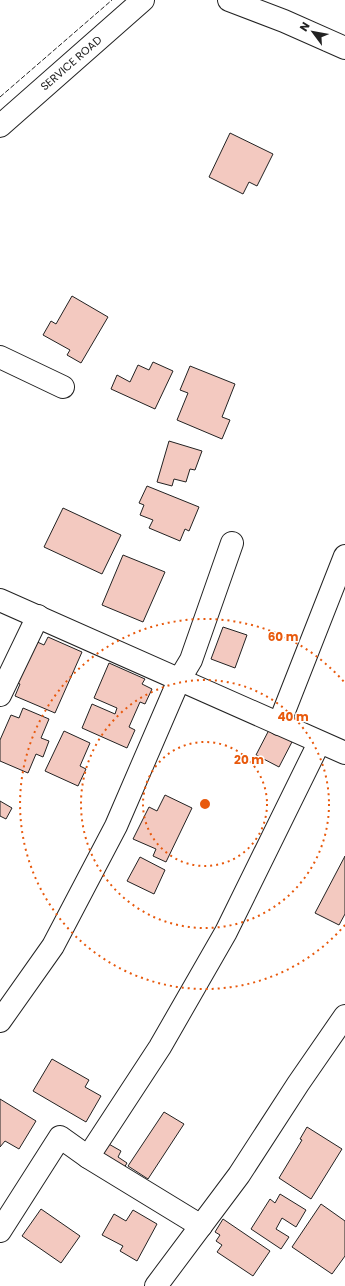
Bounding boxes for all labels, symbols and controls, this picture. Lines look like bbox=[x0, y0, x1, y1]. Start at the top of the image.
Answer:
north arrow bbox=[293, 12, 333, 52]
text: N bbox=[296, 19, 313, 34]
street label: SERVICE ROAD bbox=[37, 32, 105, 94]
text: 60 m bbox=[268, 628, 299, 645]
text: 40 m bbox=[277, 708, 309, 725]
text: 20 m bbox=[234, 751, 264, 768]
centre of rings bbox=[198, 797, 212, 811]

